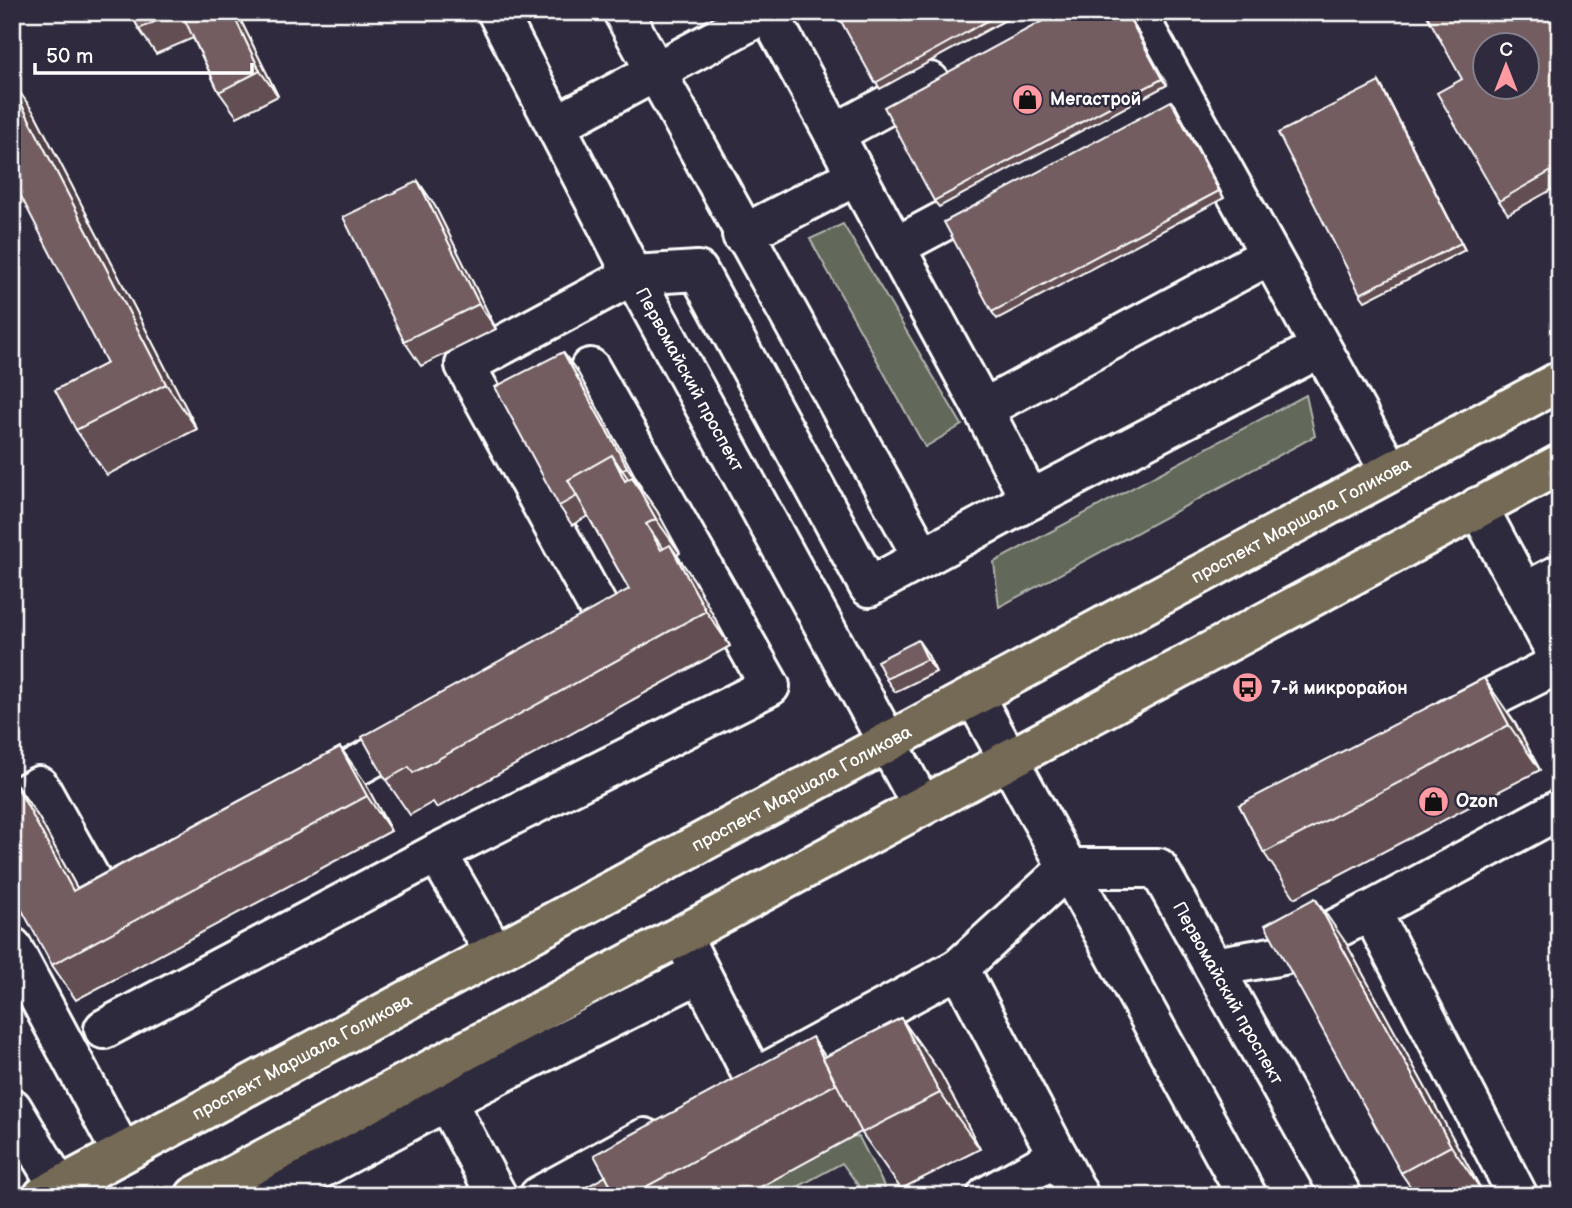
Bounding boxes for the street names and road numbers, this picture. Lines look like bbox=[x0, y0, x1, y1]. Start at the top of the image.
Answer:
street label: Первомайский проспект bbox=[631, 284, 749, 476]
street label: проспект Маршала Голикова bbox=[1187, 452, 1415, 588]
street label: проспект Маршала Голикова bbox=[688, 721, 915, 856]
street label: Первомайский проспект bbox=[1169, 898, 1288, 1089]
street label: проспект Маршала Голикова bbox=[188, 989, 416, 1124]

